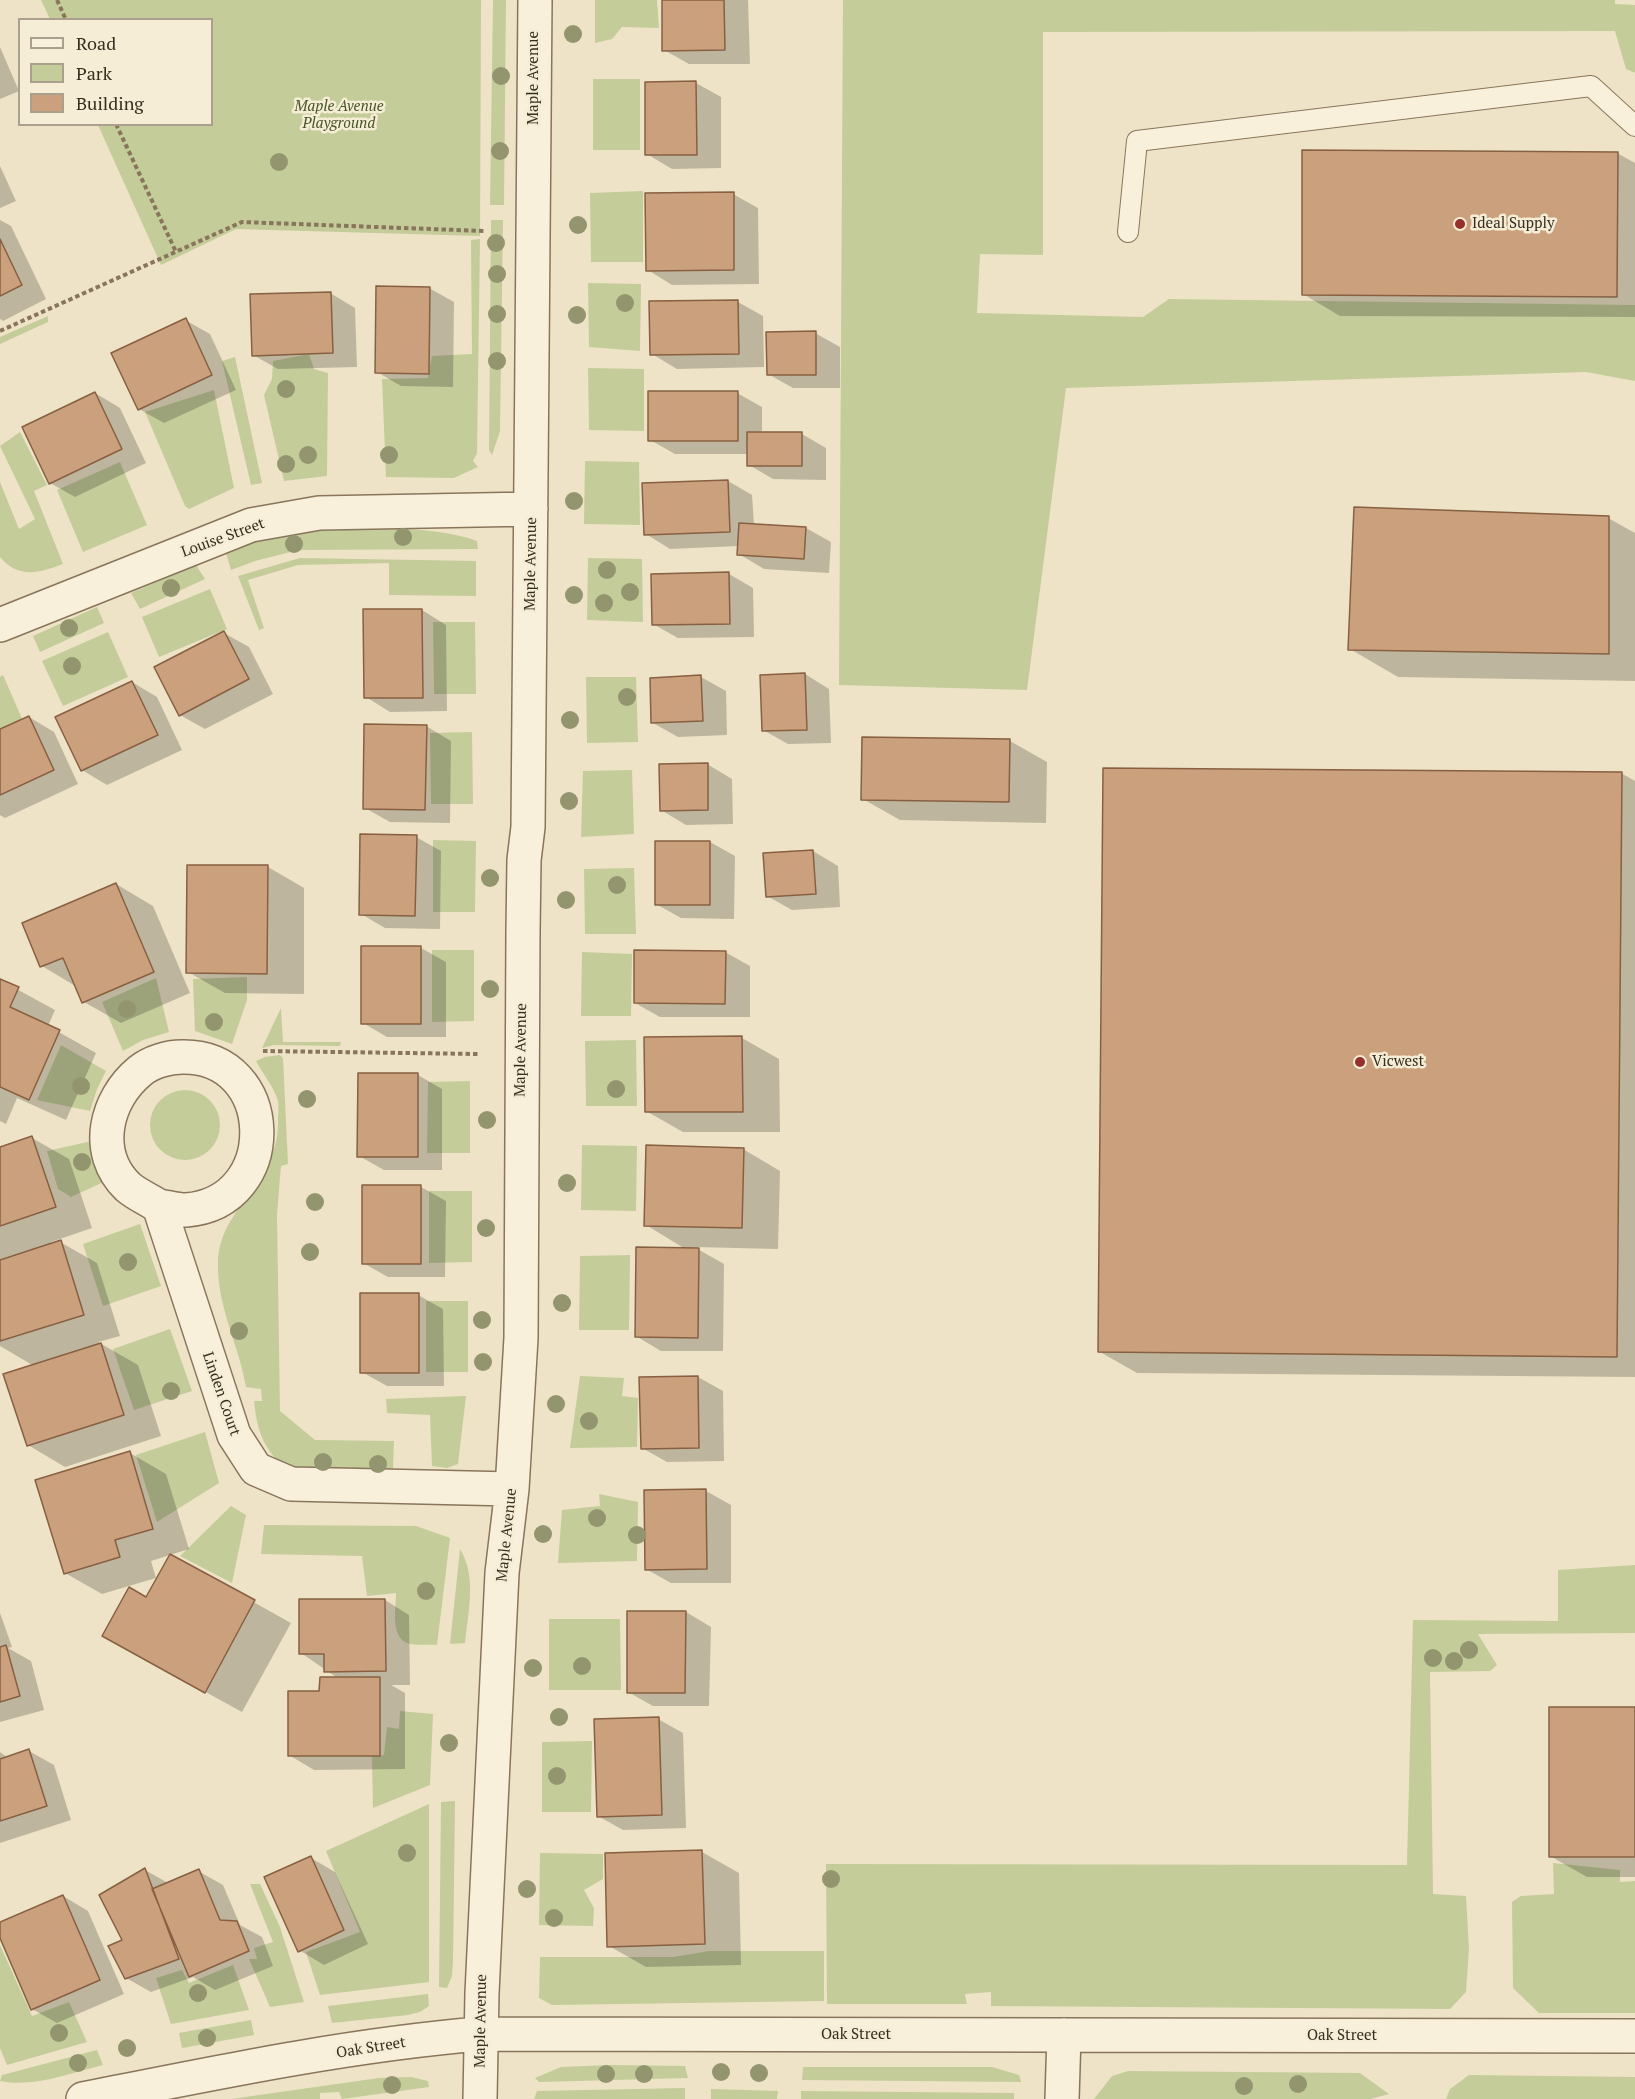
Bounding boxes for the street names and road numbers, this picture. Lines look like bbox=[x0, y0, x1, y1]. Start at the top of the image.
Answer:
street label: Maple Avenue bbox=[525, 31, 543, 125]
street label: Louise Street bbox=[179, 515, 267, 561]
street label: Maple Avenue bbox=[521, 517, 541, 611]
street label: Maple Avenue bbox=[511, 1003, 531, 1097]
street label: Linden Court bbox=[198, 1350, 244, 1438]
street label: Maple Avenue bbox=[493, 1487, 521, 1583]
street label: Maple Avenue bbox=[471, 1974, 491, 2068]
street label: Oak Street bbox=[821, 2026, 891, 2044]
street label: Oak Street bbox=[1307, 2027, 1377, 2045]
street label: Oak Street bbox=[335, 2034, 407, 2062]

